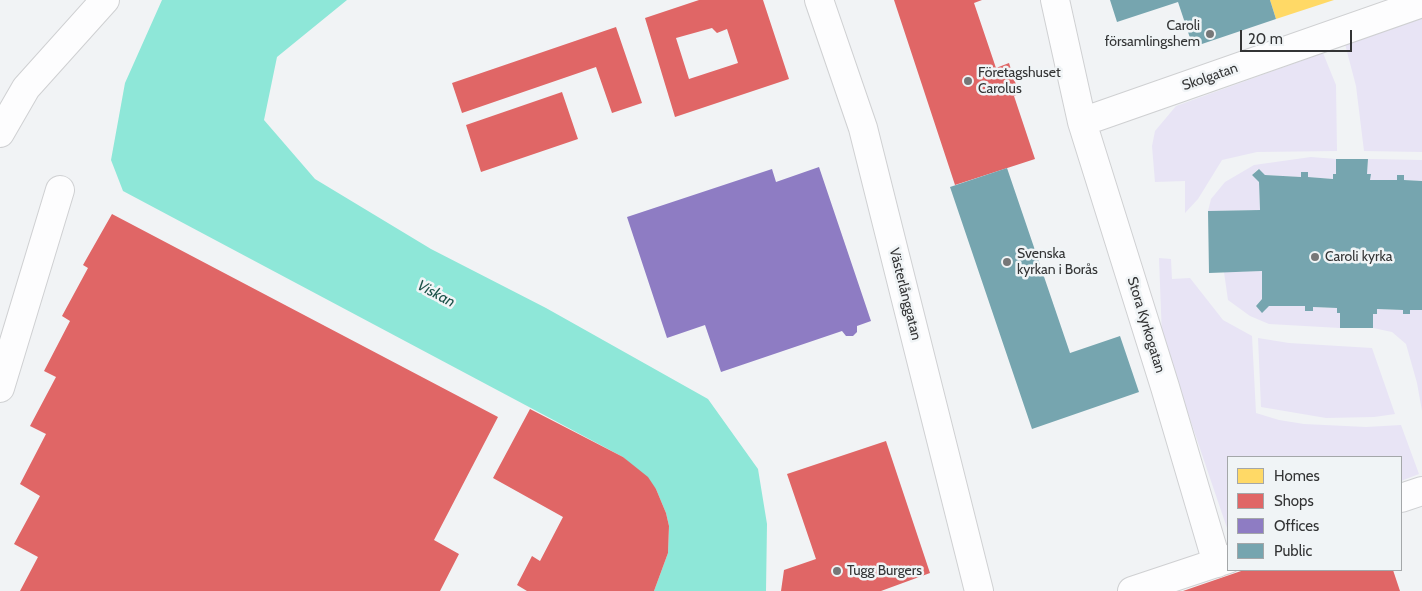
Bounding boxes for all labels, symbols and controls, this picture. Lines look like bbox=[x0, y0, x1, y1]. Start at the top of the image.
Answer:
place label: Caroli församlingshem bbox=[1105, 18, 1200, 50]
scale bar bbox=[1242, 20, 1354, 52]
marker: Caroli församlingshem bbox=[1204, 28, 1216, 40]
text: 20 m bbox=[1248, 30, 1283, 48]
street label: Skolgatan bbox=[1180, 60, 1240, 94]
place label: Företagshuset Carolus bbox=[978, 65, 1061, 98]
marker: Företagshuset Carolus bbox=[962, 75, 974, 87]
street label: Västerlånggatan bbox=[885, 246, 925, 342]
place label: Svenska kyrkan i Borås bbox=[1017, 246, 1098, 278]
place label: Caroli kyrka bbox=[1325, 249, 1392, 265]
marker: Caroli kyrka bbox=[1309, 251, 1321, 263]
marker: Svenska kyrkan i Borås bbox=[1001, 256, 1013, 268]
street label: Stora Kyrkogatan bbox=[1123, 275, 1169, 375]
water label: Viskan bbox=[414, 277, 458, 311]
legend bbox=[1227, 456, 1402, 571]
text: Homes bbox=[1274, 467, 1320, 485]
text: Shops bbox=[1274, 492, 1314, 510]
text: Offices bbox=[1274, 517, 1319, 535]
text: Public bbox=[1274, 542, 1312, 560]
place label: Tugg Burgers bbox=[847, 563, 922, 579]
marker: Tugg Burgers bbox=[831, 565, 843, 577]

